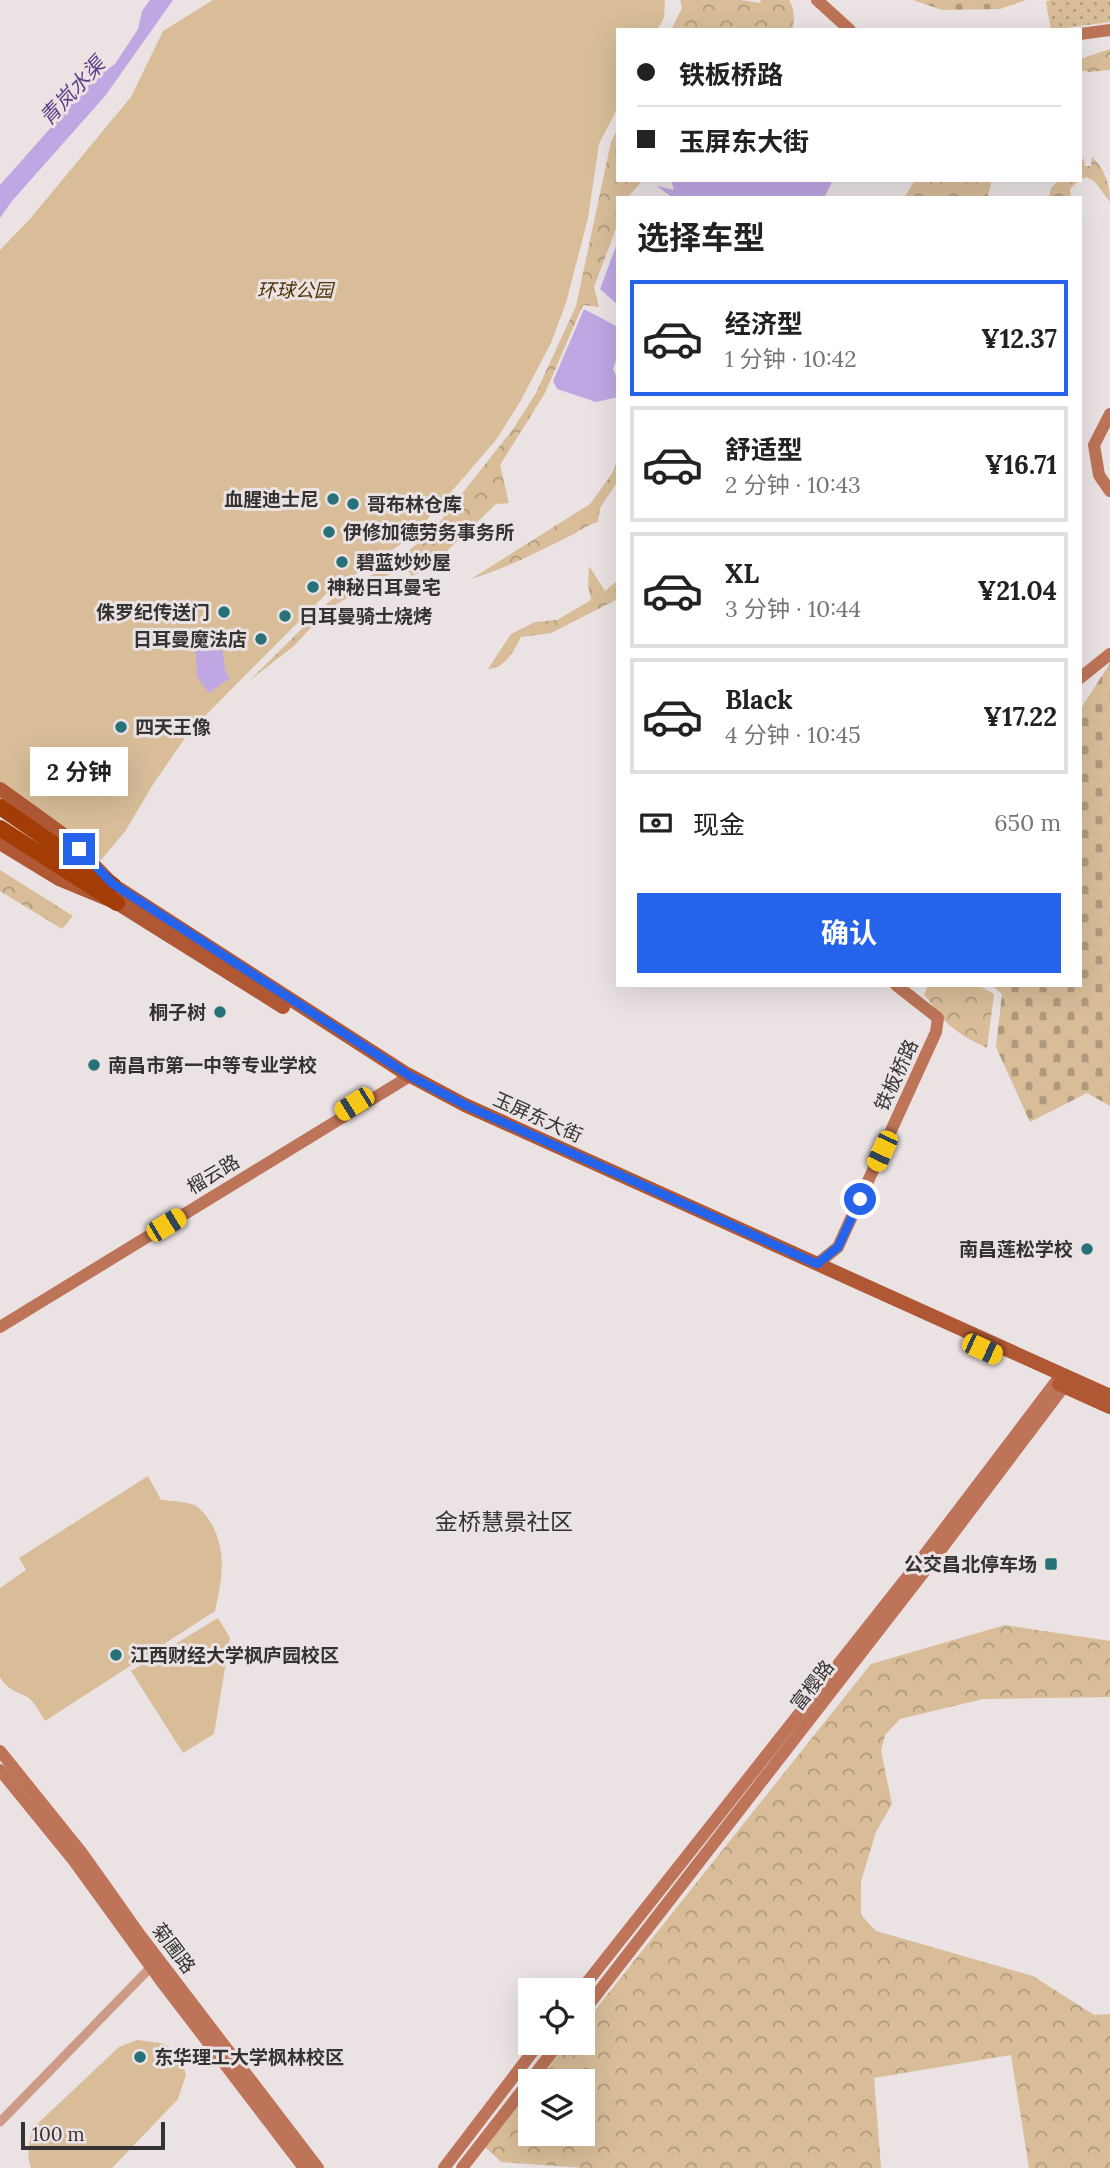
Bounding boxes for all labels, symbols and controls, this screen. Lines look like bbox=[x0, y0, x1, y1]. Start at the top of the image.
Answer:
water label: 青岚水渠 bbox=[33, 49, 113, 131]
text: 铁板桥路 bbox=[679, 58, 783, 91]
text: 玉屏东大街 bbox=[679, 125, 809, 158]
text: 选择车型 bbox=[637, 217, 765, 258]
park label: 环球公园 bbox=[257, 278, 336, 302]
icon: car bbox=[641, 307, 704, 370]
text: 经济型 bbox=[725, 307, 803, 340]
text: ¥12.37 bbox=[981, 322, 1057, 355]
text: 1 分钟 · 10:42 bbox=[725, 344, 857, 373]
icon: car bbox=[641, 433, 704, 496]
text: 舒适型 bbox=[725, 433, 803, 466]
text: ¥16.71 bbox=[985, 448, 1057, 481]
text: 2 分钟 · 10:43 bbox=[725, 470, 861, 499]
place label: 血腥迪士尼 bbox=[224, 487, 319, 511]
marker: 血腥迪士尼 bbox=[325, 491, 341, 507]
place label: 哥布林仓库 bbox=[367, 492, 462, 516]
marker: 哥布林仓库 bbox=[345, 496, 361, 512]
place label: 伊修加德劳务事务所 bbox=[343, 520, 514, 544]
marker: 伊修加德劳务事务所 bbox=[321, 524, 337, 540]
place label: 碧蓝妙妙屋 bbox=[356, 550, 451, 574]
marker: 碧蓝妙妙屋 bbox=[334, 554, 350, 570]
text: XL bbox=[725, 557, 759, 590]
icon: car bbox=[641, 559, 704, 622]
text: ¥21.04 bbox=[977, 574, 1057, 607]
place label: 神秘日耳曼宅 bbox=[327, 575, 441, 599]
marker: 神秘日耳曼宅 bbox=[305, 579, 321, 595]
text: 3 分钟 · 10:44 bbox=[725, 594, 861, 623]
place label: 侏罗纪传送门 bbox=[96, 600, 210, 624]
marker: 侏罗纪传送门 bbox=[216, 604, 232, 620]
place label: 日耳曼骑士烧烤 bbox=[299, 604, 432, 628]
marker: 日耳曼骑士烧烤 bbox=[277, 608, 293, 624]
place label: 日耳曼魔法店 bbox=[133, 627, 247, 651]
marker: 日耳曼魔法店 bbox=[253, 631, 269, 647]
text: Black bbox=[725, 683, 793, 716]
icon: car bbox=[641, 685, 704, 748]
text: ¥17.22 bbox=[983, 700, 1057, 733]
place label: 四天王像 bbox=[135, 715, 211, 739]
marker: 四天王像 bbox=[113, 719, 129, 735]
text: 4 分钟 · 10:45 bbox=[725, 720, 861, 749]
callout: 2 分钟 bbox=[30, 748, 128, 796]
text: 2 分钟 bbox=[47, 757, 111, 786]
icon: cash bbox=[637, 804, 675, 842]
text: 现金 bbox=[693, 808, 745, 841]
text: 650 m bbox=[994, 808, 1061, 837]
route end bbox=[63, 833, 95, 865]
button: 确认 bbox=[637, 893, 1061, 973]
place label: 桐子树 bbox=[149, 1000, 206, 1024]
marker: 桐子树 bbox=[212, 1004, 228, 1020]
street label: 铁板桥路 bbox=[869, 1035, 923, 1115]
place label: 南昌市第一中等专业学校 bbox=[108, 1053, 317, 1077]
marker: 南昌市第一中等专业学校 bbox=[86, 1057, 102, 1073]
car bbox=[331, 1084, 378, 1124]
street label: 玉屏东大街 bbox=[490, 1087, 586, 1147]
car bbox=[864, 1128, 901, 1174]
street label: 榴云路 bbox=[182, 1149, 244, 1199]
route start bbox=[844, 1183, 876, 1215]
car bbox=[143, 1205, 190, 1245]
place label: 南昌莲松学校 bbox=[959, 1237, 1073, 1261]
marker: 南昌莲松学校 bbox=[1079, 1241, 1095, 1257]
car bbox=[959, 1331, 1006, 1367]
district label: 金桥慧景社区 bbox=[435, 1507, 573, 1536]
place label: 公交昌北停车场 bbox=[904, 1552, 1037, 1576]
marker: 公交昌北停车场 bbox=[1043, 1556, 1059, 1572]
place label: 江西财经大学枫庐园校区 bbox=[130, 1643, 339, 1667]
marker: 江西财经大学枫庐园校区 bbox=[108, 1647, 124, 1663]
street label: 富樱路 bbox=[785, 1655, 839, 1715]
street label: 菊圃路 bbox=[147, 1918, 201, 1978]
map controls bbox=[518, 1978, 595, 2146]
button: locate bbox=[518, 1978, 595, 2055]
place label: 东华理工大学枫林校区 bbox=[154, 2045, 344, 2069]
marker: 东华理工大学枫林校区 bbox=[132, 2049, 148, 2065]
button: layers bbox=[518, 2069, 595, 2146]
scale bar bbox=[21, 2119, 164, 2151]
text: 100 m bbox=[32, 2122, 85, 2146]

